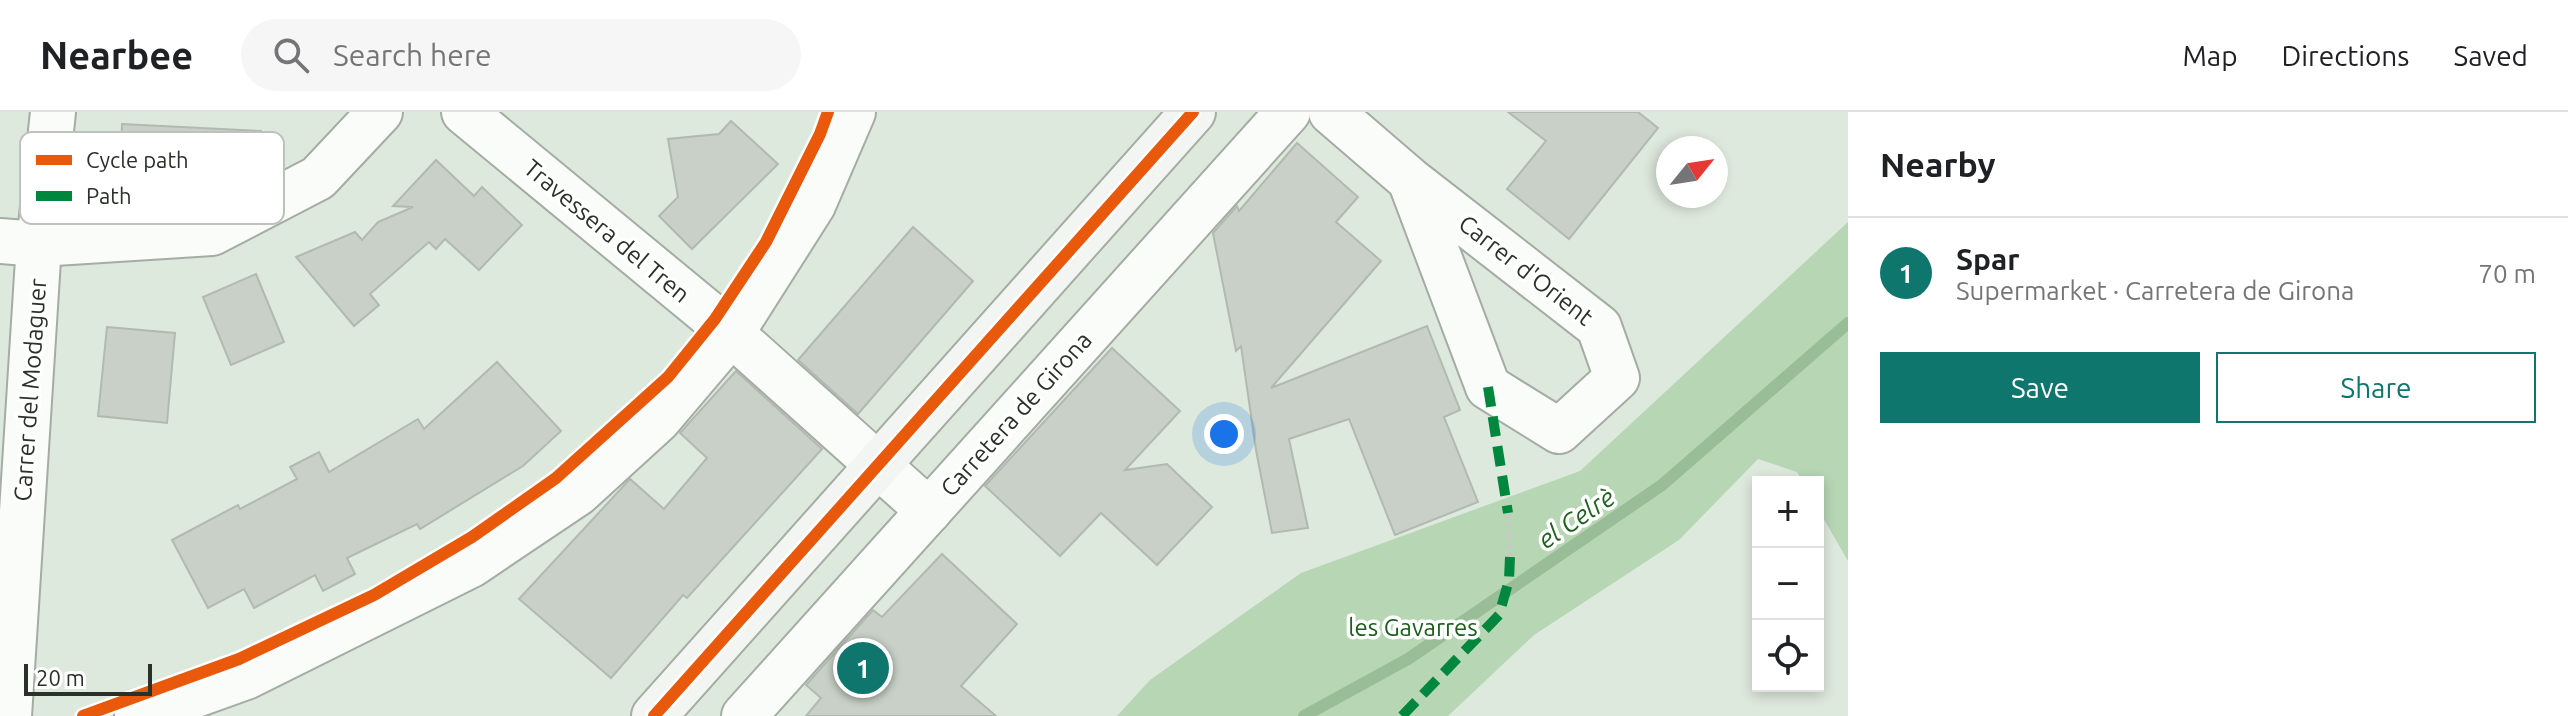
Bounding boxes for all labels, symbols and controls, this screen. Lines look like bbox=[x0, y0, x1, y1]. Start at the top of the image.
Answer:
search box bbox=[241, 19, 801, 91]
icon: search bbox=[269, 33, 313, 77]
text: Nearbee bbox=[40, 34, 193, 76]
text: Search here bbox=[333, 38, 492, 72]
text: Map bbox=[2182, 40, 2238, 71]
text: Directions bbox=[2282, 40, 2409, 71]
text: Saved bbox=[2453, 40, 2528, 71]
legend bbox=[20, 132, 284, 224]
north arrow bbox=[1656, 136, 1728, 208]
text: Nearby bbox=[1880, 145, 1995, 183]
text: Cycle path bbox=[86, 147, 189, 172]
street label: Travessera del Tren bbox=[519, 154, 695, 308]
text: Path bbox=[86, 183, 131, 208]
street label: Carrer d'Orient bbox=[1454, 209, 1599, 331]
text: Spar bbox=[1956, 242, 2020, 276]
text: 1 bbox=[1899, 259, 1913, 288]
text: 70 m bbox=[2478, 259, 2536, 288]
text: Supermarket · Carretera de Girona bbox=[1956, 276, 2354, 305]
street label: Carrer del Modaguer bbox=[9, 278, 51, 502]
street label: Carretera de Girona bbox=[935, 326, 1097, 502]
button: Save bbox=[1880, 352, 2200, 423]
button: Share bbox=[2216, 352, 2536, 423]
your location bbox=[1204, 414, 1244, 454]
map controls bbox=[1752, 476, 1824, 692]
button: + bbox=[1752, 476, 1824, 548]
water label: el Celrè bbox=[1532, 482, 1620, 554]
button: − bbox=[1752, 548, 1824, 620]
park label: les Gavarres bbox=[1348, 614, 1478, 641]
button: locate bbox=[1752, 620, 1824, 692]
pin: 1 bbox=[837, 638, 889, 698]
scale bar bbox=[24, 660, 152, 696]
text: 20 m bbox=[36, 665, 85, 690]

